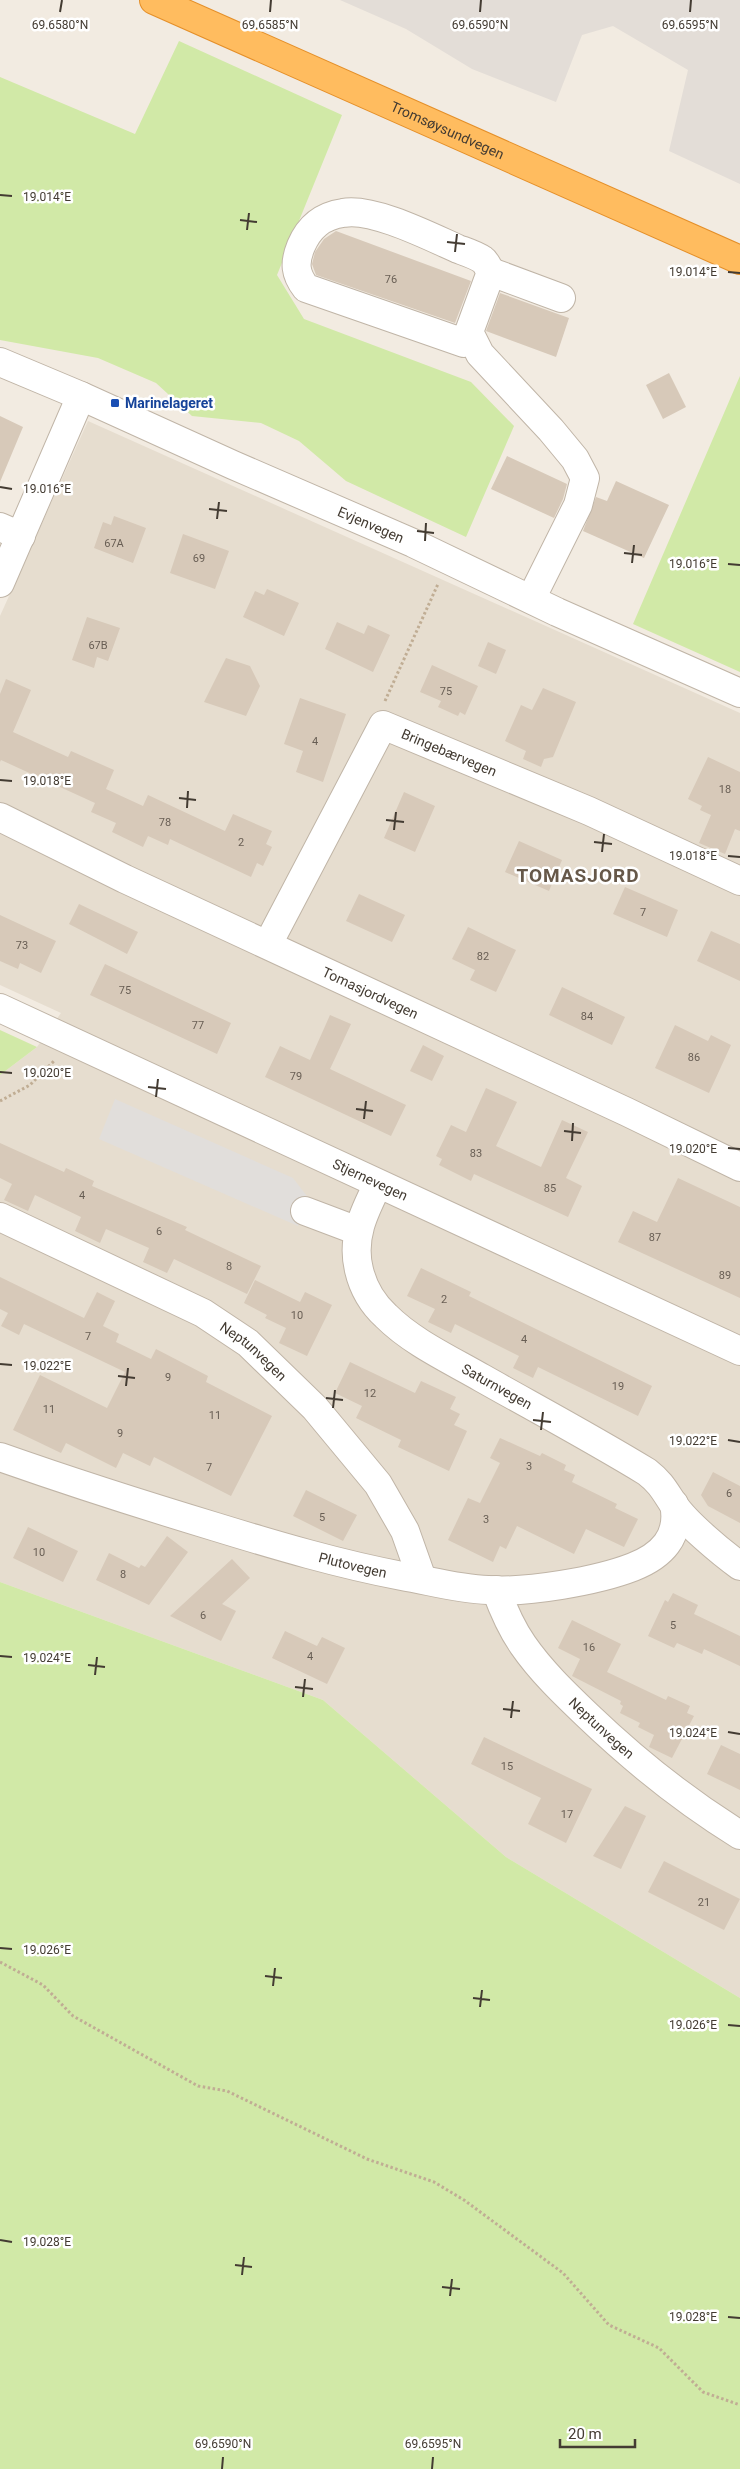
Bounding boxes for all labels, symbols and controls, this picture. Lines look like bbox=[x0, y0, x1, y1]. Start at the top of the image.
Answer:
text: 69.6580°N bbox=[32, 18, 88, 32]
text: 69.6585°N bbox=[242, 18, 298, 32]
text: 69.6590°N bbox=[452, 18, 508, 32]
text: 69.6595°N bbox=[662, 18, 718, 32]
street label: Tromsøysundvegen bbox=[388, 98, 507, 162]
text: 19.014°E bbox=[23, 190, 71, 204]
text: 19.014°E bbox=[669, 265, 717, 279]
house number: 76 bbox=[385, 273, 397, 286]
place label: Marinelageret bbox=[125, 395, 213, 411]
marker: Marinelageret bbox=[109, 397, 121, 409]
text: 19.016°E bbox=[23, 482, 71, 496]
street label: Evjenvegen bbox=[335, 503, 406, 546]
house number: 67A bbox=[104, 537, 125, 550]
house number: 69 bbox=[193, 552, 205, 565]
text: 19.016°E bbox=[669, 557, 717, 571]
house number: 67B bbox=[88, 639, 108, 652]
house number: 75 bbox=[440, 685, 452, 698]
street label: Bringebærvegen bbox=[399, 726, 499, 780]
house number: 4 bbox=[312, 735, 318, 748]
text: 19.018°E bbox=[23, 774, 71, 788]
house number: 18 bbox=[719, 783, 731, 796]
house number: 78 bbox=[159, 816, 171, 829]
house number: 2 bbox=[238, 836, 244, 849]
text: 19.018°E bbox=[669, 849, 717, 863]
district label: TOMASJORD bbox=[516, 864, 640, 887]
house number: 7 bbox=[640, 906, 646, 919]
house number: 73 bbox=[16, 939, 28, 952]
house number: 82 bbox=[477, 950, 489, 963]
street label: Tomasjordvegen bbox=[320, 964, 421, 1022]
house number: 75 bbox=[119, 984, 131, 997]
house number: 84 bbox=[581, 1010, 593, 1023]
house number: 77 bbox=[192, 1019, 204, 1032]
house number: 86 bbox=[688, 1051, 700, 1064]
text: 19.020°E bbox=[23, 1066, 71, 1080]
house number: 79 bbox=[290, 1070, 302, 1083]
text: 19.020°E bbox=[669, 1142, 717, 1156]
house number: 83 bbox=[470, 1147, 482, 1160]
street label: Stjernevegen bbox=[330, 1155, 410, 1204]
house number: 85 bbox=[544, 1182, 556, 1195]
house number: 4 bbox=[79, 1189, 85, 1202]
house number: 6 bbox=[156, 1225, 162, 1238]
house number: 87 bbox=[649, 1231, 661, 1244]
house number: 8 bbox=[226, 1260, 232, 1273]
house number: 89 bbox=[719, 1269, 731, 1282]
house number: 2 bbox=[441, 1293, 447, 1306]
house number: 10 bbox=[291, 1309, 303, 1322]
street label: Neptunvegen bbox=[217, 1319, 290, 1384]
house number: 7 bbox=[85, 1330, 91, 1343]
house number: 4 bbox=[521, 1333, 527, 1346]
text: 19.022°E bbox=[23, 1359, 71, 1373]
street label: Saturnvegen bbox=[459, 1360, 535, 1412]
house number: 9 bbox=[165, 1371, 171, 1384]
house number: 19 bbox=[612, 1380, 624, 1393]
house number: 12 bbox=[364, 1387, 376, 1400]
house number: 11 bbox=[43, 1403, 55, 1416]
house number: 11 bbox=[209, 1409, 221, 1422]
house number: 9 bbox=[117, 1427, 123, 1440]
text: 19.022°E bbox=[669, 1434, 717, 1448]
house number: 3 bbox=[526, 1460, 532, 1473]
house number: 7 bbox=[206, 1461, 212, 1474]
house number: 6 bbox=[726, 1487, 732, 1500]
house number: 5 bbox=[319, 1511, 325, 1524]
house number: 3 bbox=[483, 1513, 489, 1526]
house number: 10 bbox=[33, 1546, 45, 1559]
street label: Plutovegen bbox=[317, 1549, 388, 1581]
house number: 8 bbox=[120, 1568, 126, 1581]
house number: 6 bbox=[200, 1609, 206, 1622]
house number: 5 bbox=[670, 1619, 676, 1632]
house number: 16 bbox=[583, 1641, 595, 1654]
house number: 4 bbox=[307, 1650, 313, 1663]
text: 19.024°E bbox=[23, 1651, 71, 1665]
street label: Neptunvegen bbox=[566, 1694, 637, 1762]
text: 19.024°E bbox=[669, 1726, 717, 1740]
house number: 15 bbox=[501, 1760, 513, 1773]
house number: 17 bbox=[561, 1808, 573, 1821]
house number: 21 bbox=[698, 1896, 710, 1909]
text: 19.026°E bbox=[23, 1943, 71, 1957]
text: 19.026°E bbox=[669, 2018, 717, 2032]
text: 19.028°E bbox=[23, 2235, 71, 2249]
text: 19.028°E bbox=[669, 2310, 717, 2324]
scale bar bbox=[560, 2416, 635, 2448]
text: 20 m bbox=[568, 2425, 602, 2443]
text: 69.6590°N bbox=[195, 2437, 251, 2451]
text: 69.6595°N bbox=[405, 2437, 461, 2451]

